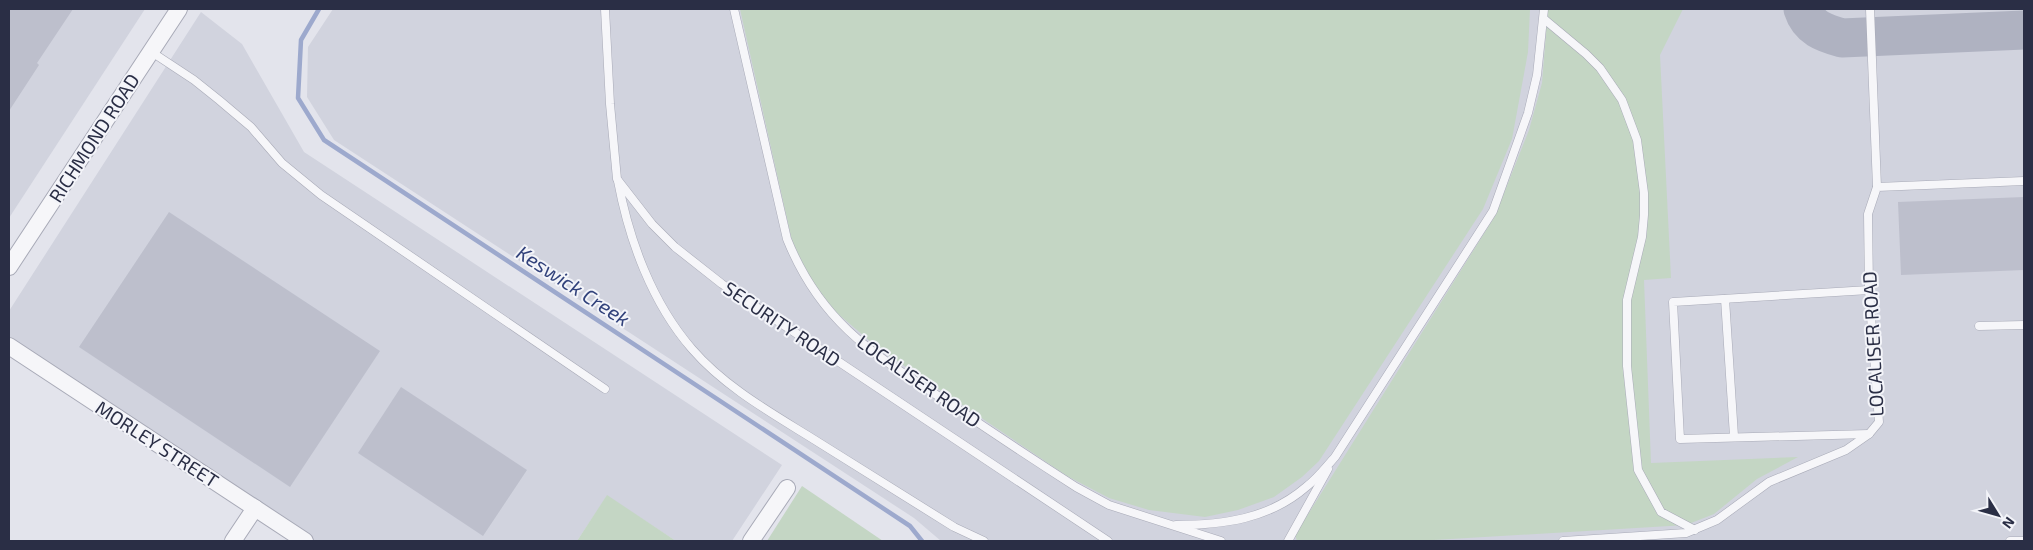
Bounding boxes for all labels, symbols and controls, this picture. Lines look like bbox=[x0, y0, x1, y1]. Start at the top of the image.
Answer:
street label: RICHMOND ROAD bbox=[43, 69, 144, 206]
water label: Keswick Creek bbox=[513, 240, 635, 331]
street label: LOCALISER ROAD bbox=[1857, 271, 1888, 417]
street label: SECURITY ROAD bbox=[720, 276, 845, 371]
street label: LOCALISER ROAD bbox=[853, 329, 986, 432]
street label: MORLEY STREET bbox=[92, 395, 223, 492]
north arrow bbox=[1973, 490, 2023, 540]
text: N bbox=[1999, 514, 2019, 532]

